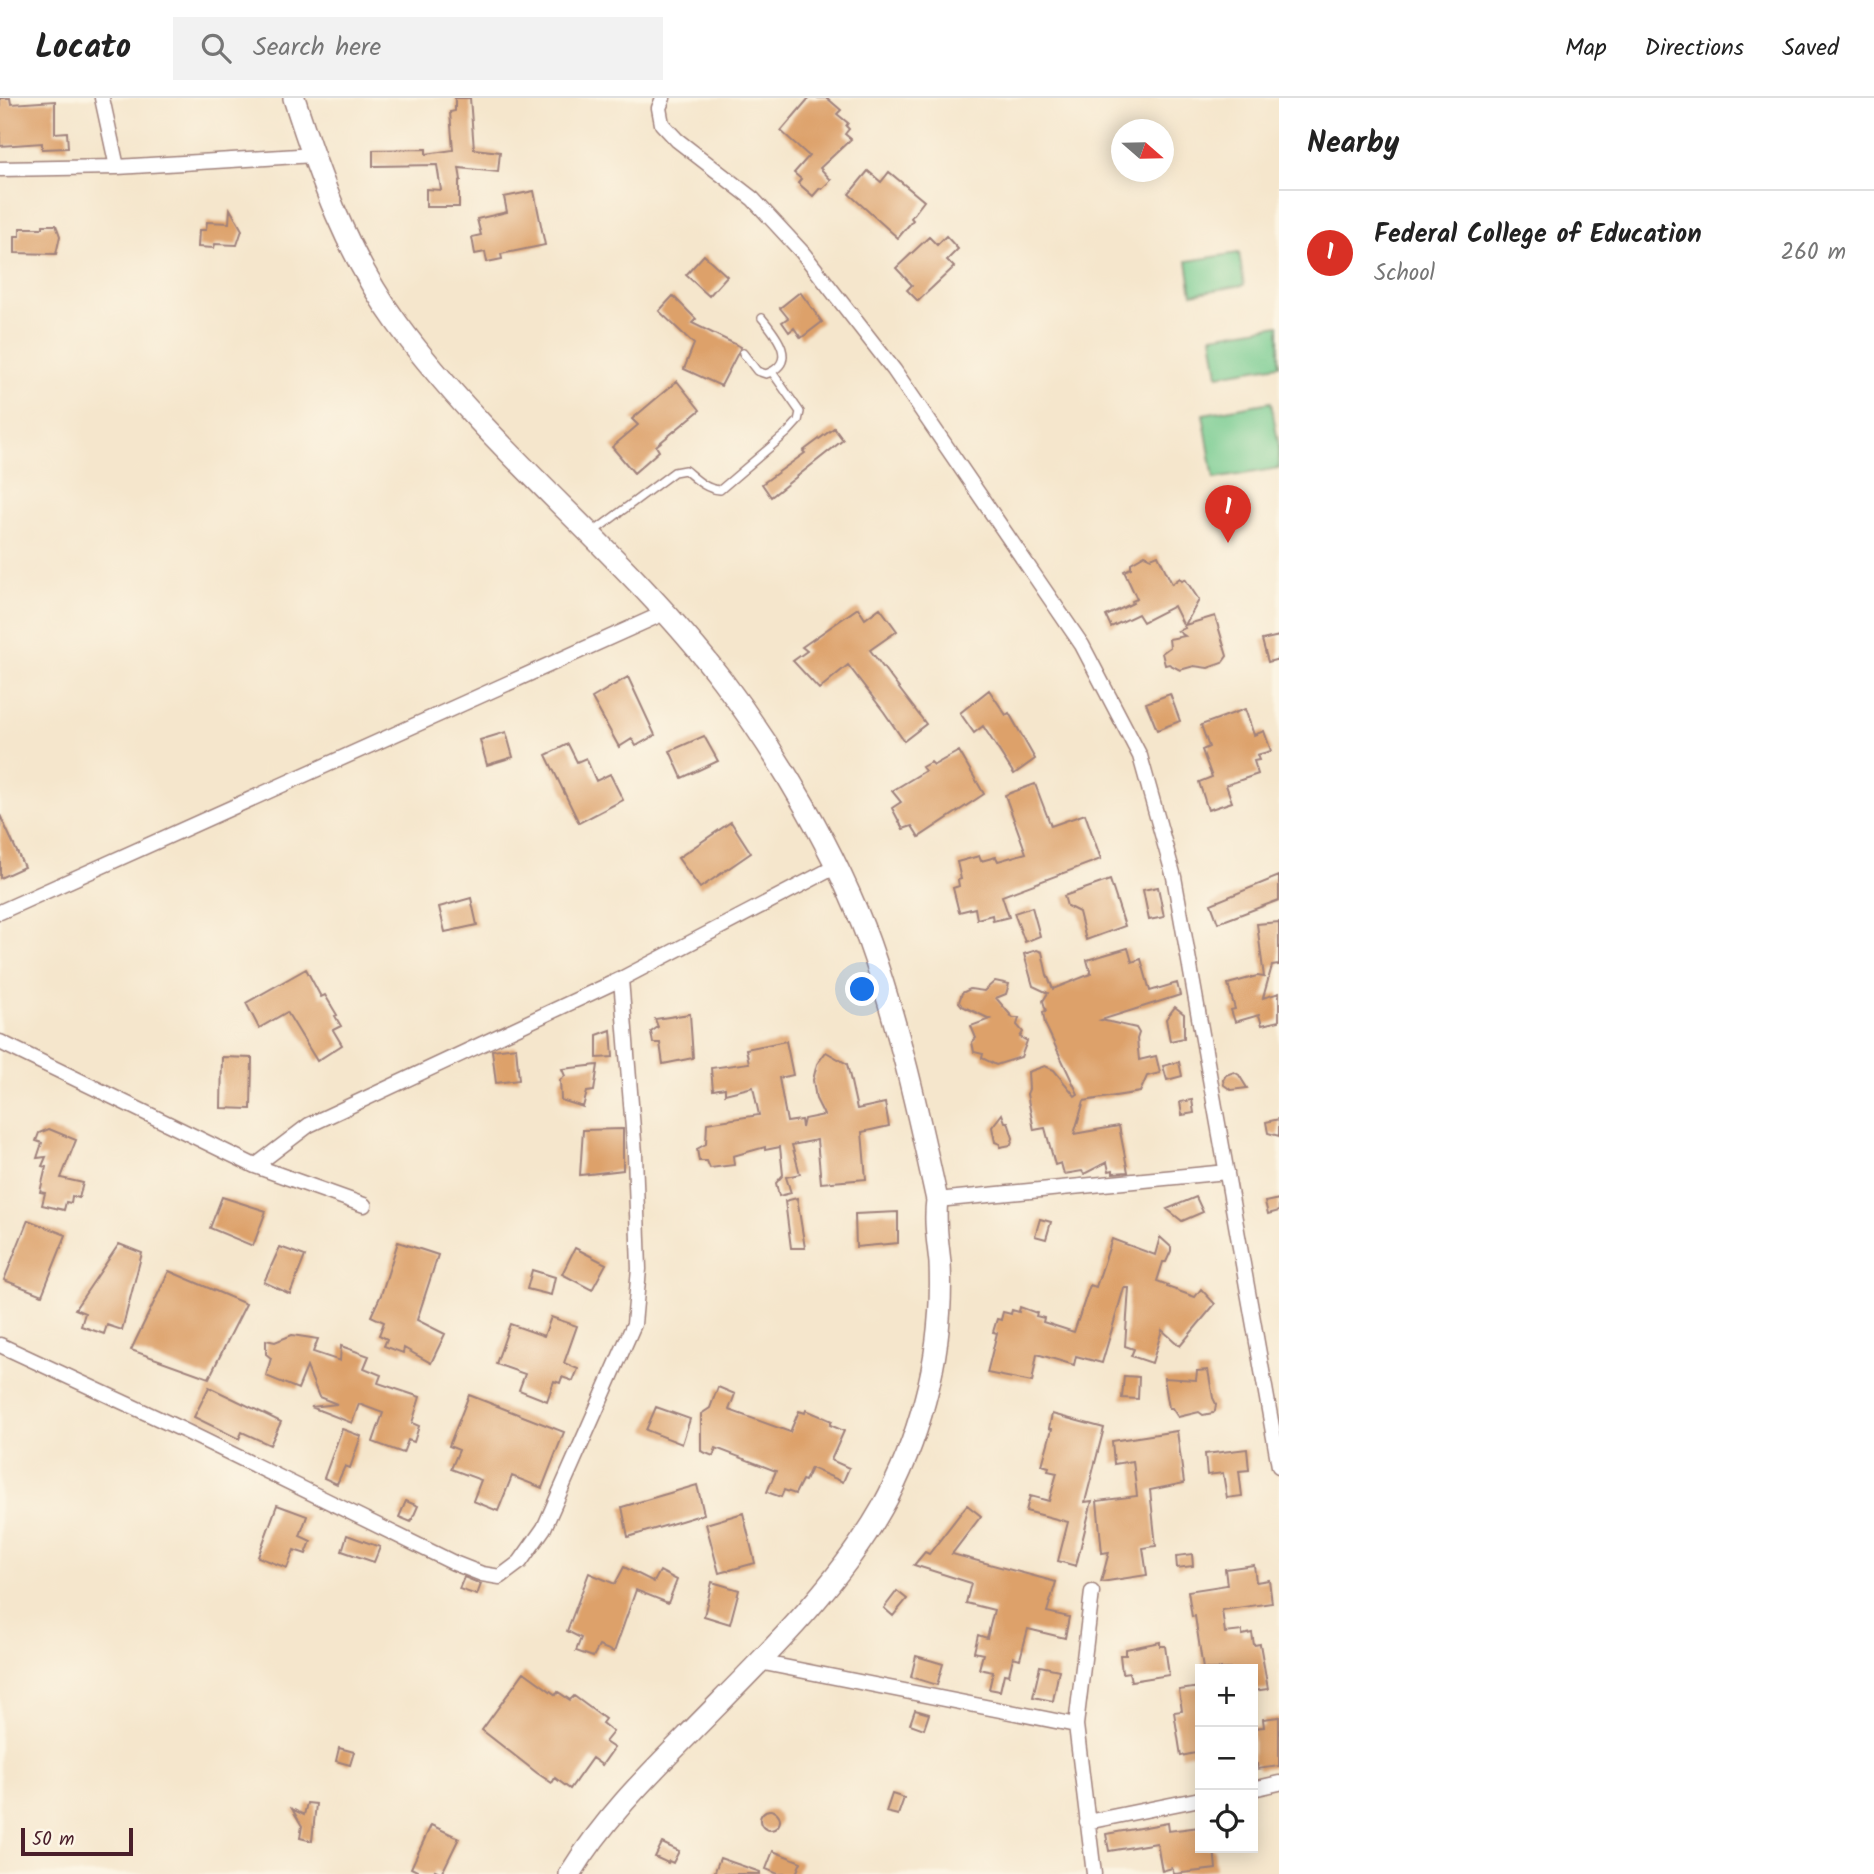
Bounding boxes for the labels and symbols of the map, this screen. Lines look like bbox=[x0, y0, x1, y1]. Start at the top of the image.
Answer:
north arrow bbox=[1111, 119, 1174, 182]
pin: 1 bbox=[1205, 485, 1251, 543]
your location bbox=[845, 972, 879, 1006]
scale bar bbox=[21, 1825, 133, 1857]

